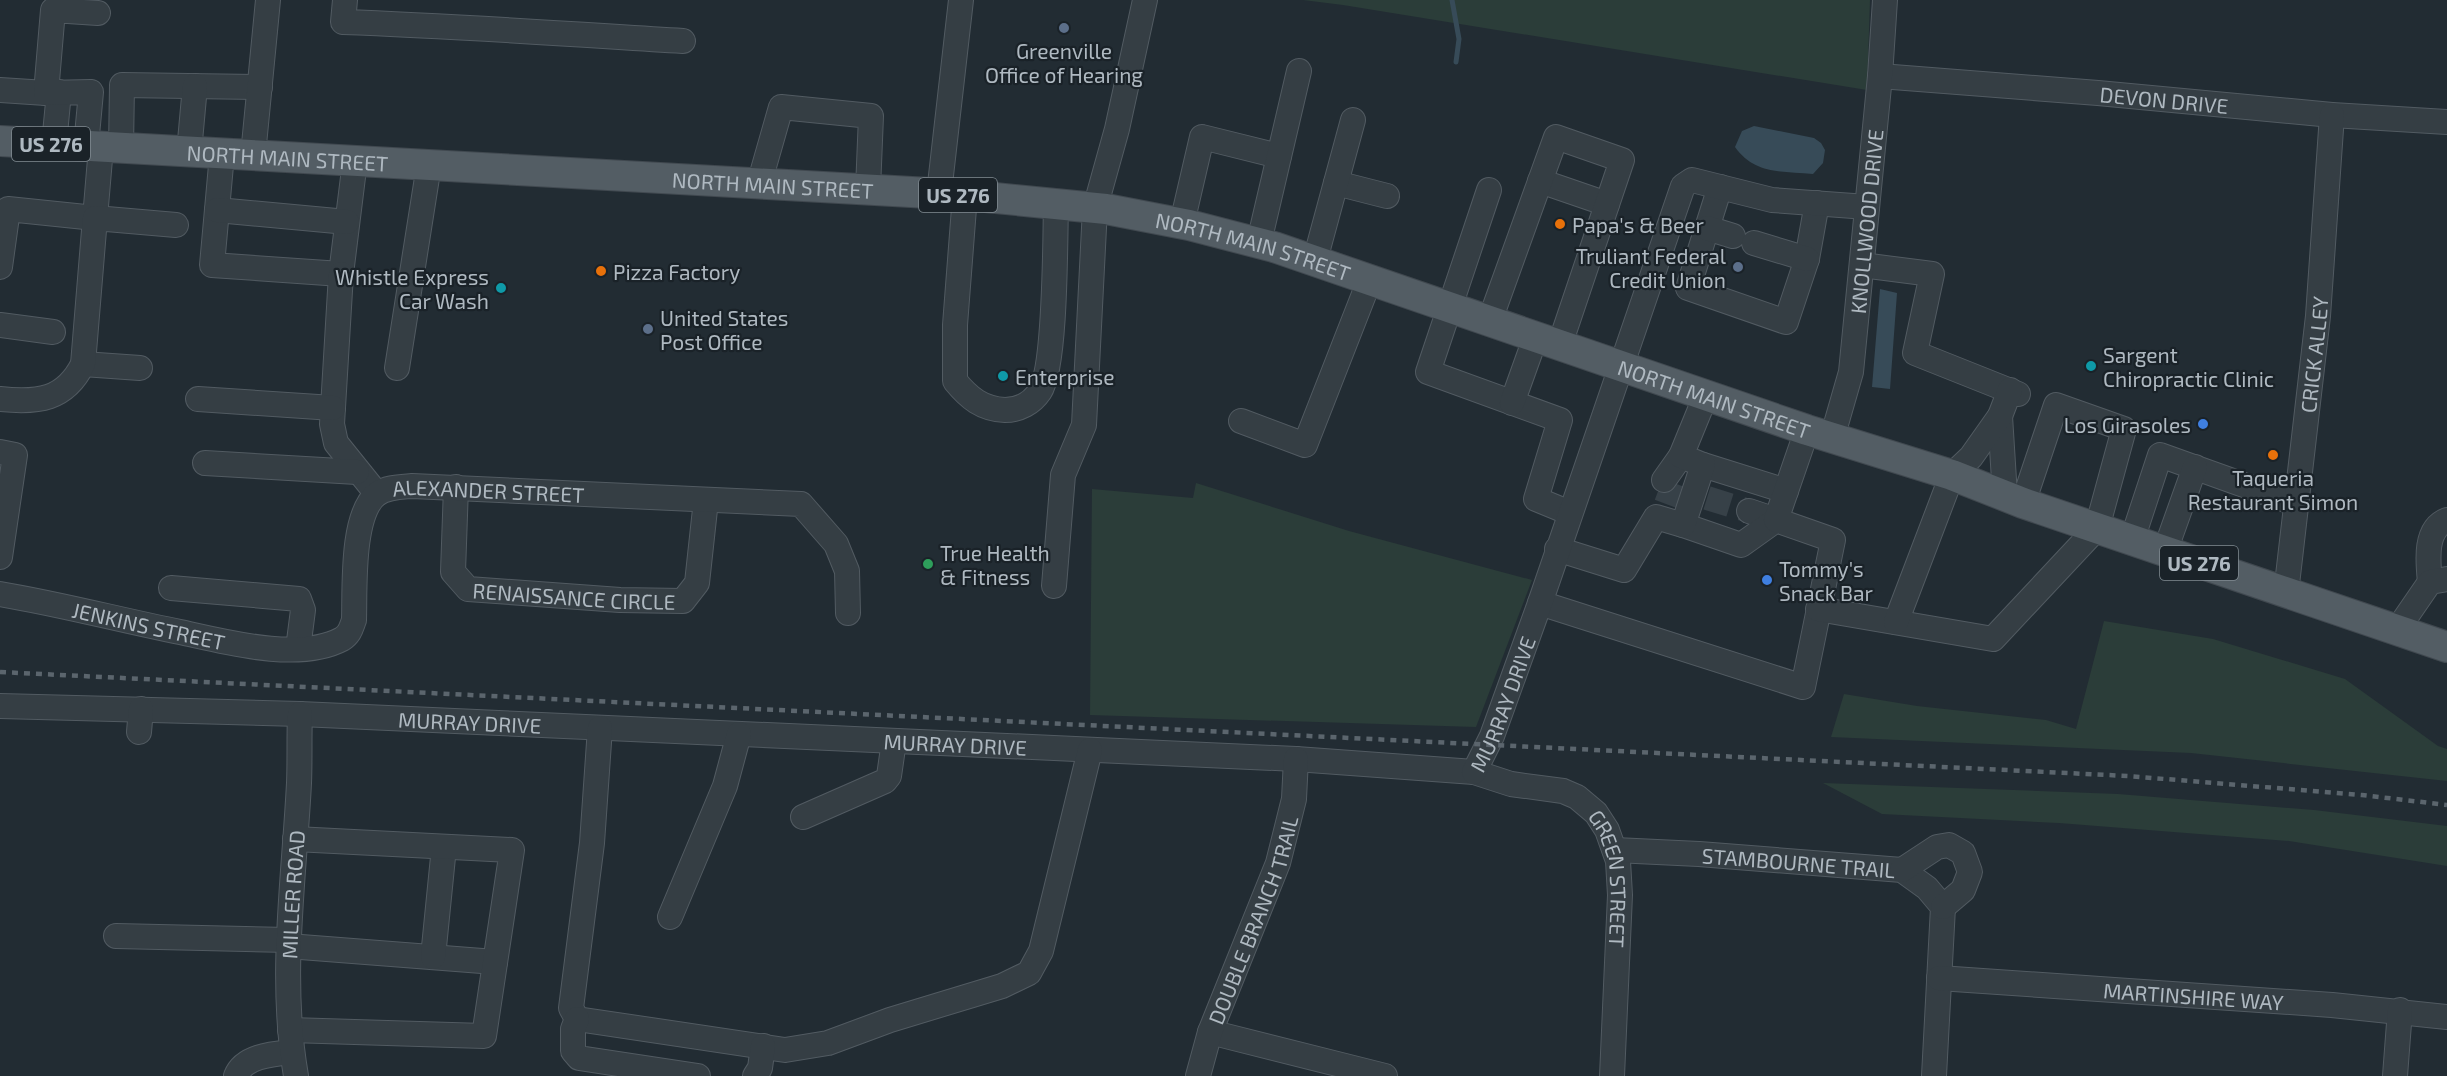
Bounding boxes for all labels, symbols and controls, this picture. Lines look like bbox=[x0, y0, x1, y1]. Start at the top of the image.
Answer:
marker: Greenville Office of Hearing bbox=[1057, 21, 1071, 35]
place label: Greenville Office of Hearing bbox=[985, 38, 1143, 87]
street label: DEVON DRIVE bbox=[2099, 81, 2229, 118]
road number: US 276 bbox=[12, 127, 90, 161]
street label: KNOLLWOOD DRIVE bbox=[1844, 128, 1887, 315]
street label: NORTH MAIN STREET bbox=[186, 139, 389, 175]
street label: NORTH MAIN STREET bbox=[671, 166, 874, 202]
road number: US 276 bbox=[919, 178, 997, 212]
street label: NORTH MAIN STREET bbox=[1154, 206, 1354, 285]
place label: Papa's & Beer bbox=[1572, 212, 1705, 237]
marker: Papa's & Beer bbox=[1553, 217, 1567, 231]
place label: Truliant Federal Credit Union bbox=[1576, 243, 1727, 292]
place label: Pizza Factory bbox=[613, 259, 740, 284]
marker: Truliant Federal Credit Union bbox=[1731, 260, 1745, 274]
place label: Whistle Express Car Wash bbox=[335, 264, 489, 313]
marker: Pizza Factory bbox=[594, 264, 608, 278]
marker: Whistle Express Car Wash bbox=[494, 281, 508, 295]
street label: CRICK ALLEY bbox=[2294, 295, 2332, 414]
place label: United States Post Office bbox=[660, 305, 789, 354]
marker: United States Post Office bbox=[641, 322, 655, 336]
place label: Sargent Chiropractic Clinic bbox=[2103, 342, 2274, 391]
street label: NORTH MAIN STREET bbox=[1615, 354, 1814, 443]
marker: Sargent Chiropractic Clinic bbox=[2084, 359, 2098, 373]
place label: Enterprise bbox=[1015, 364, 1114, 389]
marker: Enterprise bbox=[996, 369, 1010, 383]
place label: Los Girasoles bbox=[2064, 412, 2191, 437]
marker: Los Girasoles bbox=[2196, 417, 2210, 431]
marker: Taqueria Restaurant Simon bbox=[2266, 448, 2280, 462]
place label: Taqueria Restaurant Simon bbox=[2188, 465, 2358, 514]
street label: ALEXANDER STREET bbox=[391, 473, 585, 506]
place label: True Health & Fitness bbox=[940, 540, 1050, 589]
road number: US 276 bbox=[2160, 546, 2238, 580]
place label: Tommy's Snack Bar bbox=[1779, 556, 1873, 605]
marker: True Health & Fitness bbox=[921, 557, 935, 571]
marker: Tommy's Snack Bar bbox=[1760, 573, 1774, 587]
street label: RENAISSANCE CIRCLE bbox=[472, 577, 676, 613]
street label: JENKINS STREET bbox=[70, 596, 227, 654]
street label: MURRAY DRIVE bbox=[1464, 633, 1540, 776]
street label: MURRAY DRIVE bbox=[398, 706, 542, 737]
street label: MURRAY DRIVE bbox=[883, 728, 1027, 759]
street label: GREEN STREET bbox=[1584, 805, 1633, 948]
street label: DOUBLE BRANCH TRAIL bbox=[1202, 813, 1302, 1027]
street label: MILLER ROAD bbox=[276, 829, 308, 959]
street label: STAMBOURNE TRAIL bbox=[1701, 842, 1896, 882]
street label: MARTINSHIRE WAY bbox=[2102, 977, 2284, 1014]

